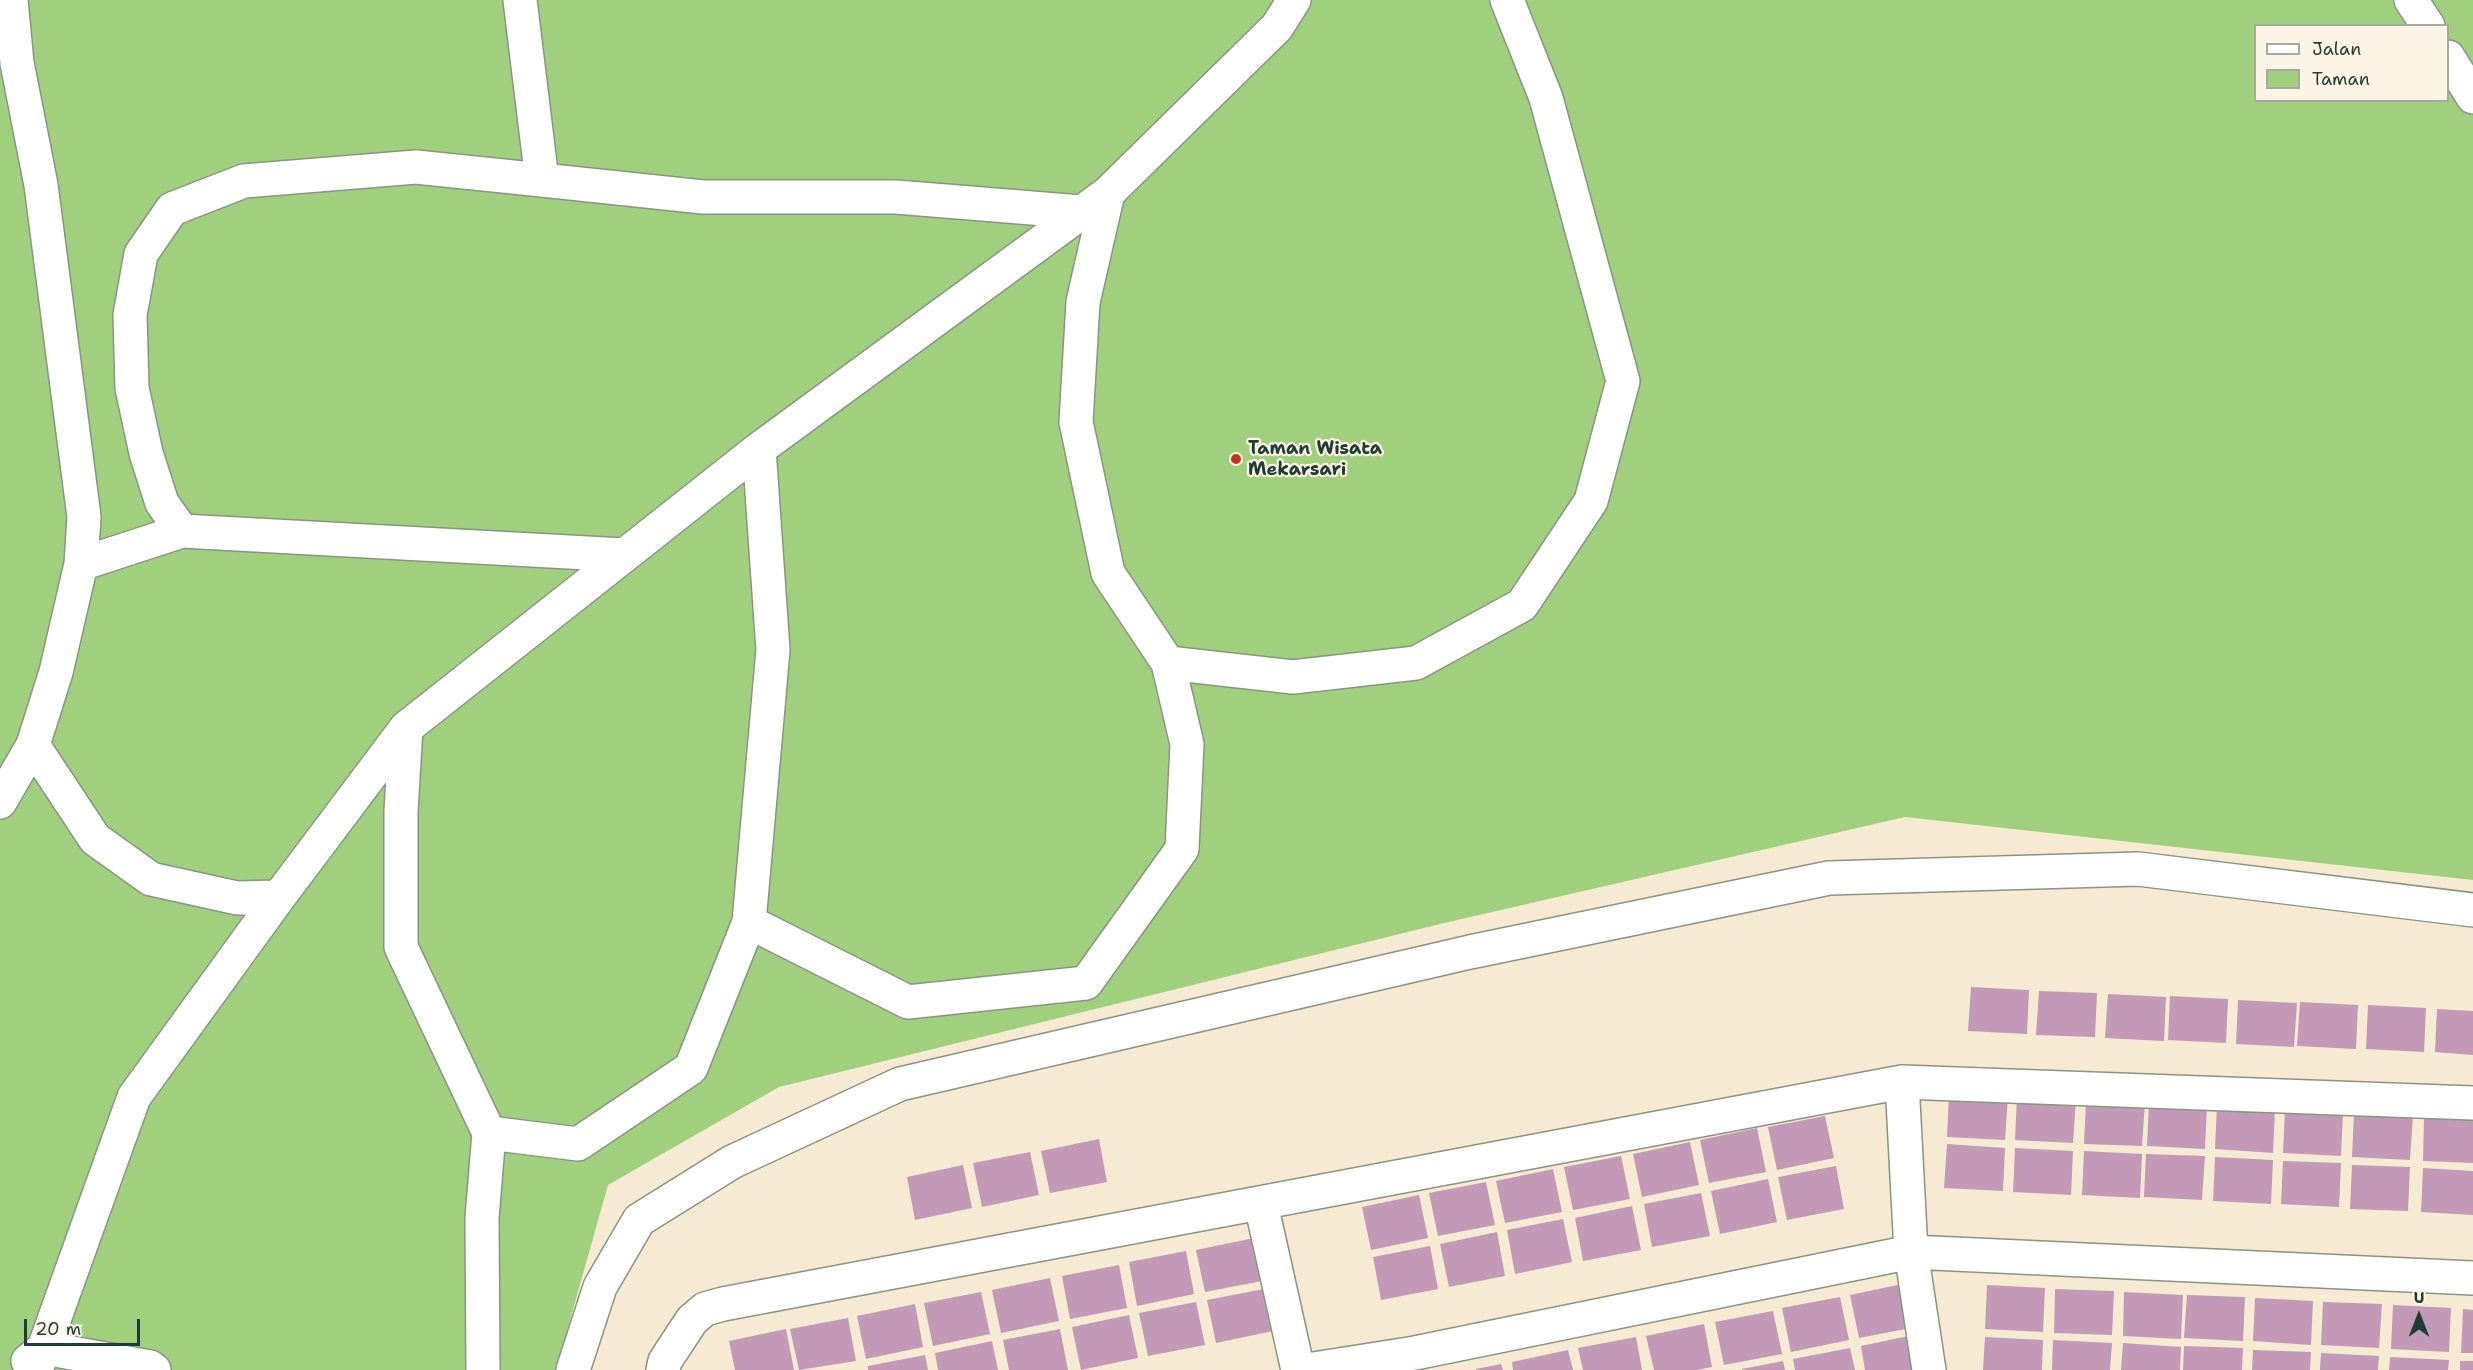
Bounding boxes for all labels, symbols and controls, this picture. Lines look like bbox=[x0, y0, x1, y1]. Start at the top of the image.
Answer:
legend bbox=[2254, 24, 2449, 102]
text: Jalan bbox=[2312, 37, 2361, 61]
text: Taman bbox=[2312, 67, 2370, 91]
place label: Taman Wisata Mekarsari bbox=[1248, 438, 1382, 480]
marker: Taman Wisata Mekarsari bbox=[1229, 452, 1243, 466]
north arrow bbox=[2389, 1286, 2449, 1346]
text: U bbox=[2414, 1287, 2424, 1308]
scale bar bbox=[27, 1307, 142, 1345]
text: 20 m bbox=[35, 1317, 81, 1341]

